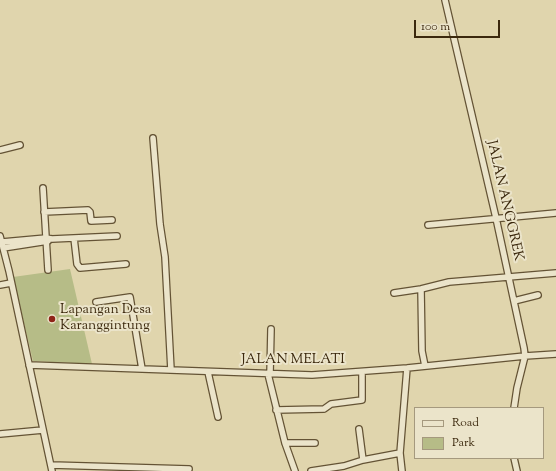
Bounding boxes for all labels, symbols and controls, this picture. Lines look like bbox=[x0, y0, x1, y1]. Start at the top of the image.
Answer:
scale bar bbox=[416, 12, 502, 38]
text: 100 m bbox=[421, 18, 450, 36]
street label: JALAN ANGGREK bbox=[482, 139, 526, 263]
place label: Lapangan Desa Karanggintung bbox=[60, 303, 151, 336]
marker: Lapangan Desa Karanggintung bbox=[47, 314, 57, 324]
street label: JALAN MELATI bbox=[241, 353, 345, 369]
legend bbox=[414, 407, 544, 459]
text: Road bbox=[452, 414, 479, 432]
text: Park bbox=[452, 434, 475, 452]

